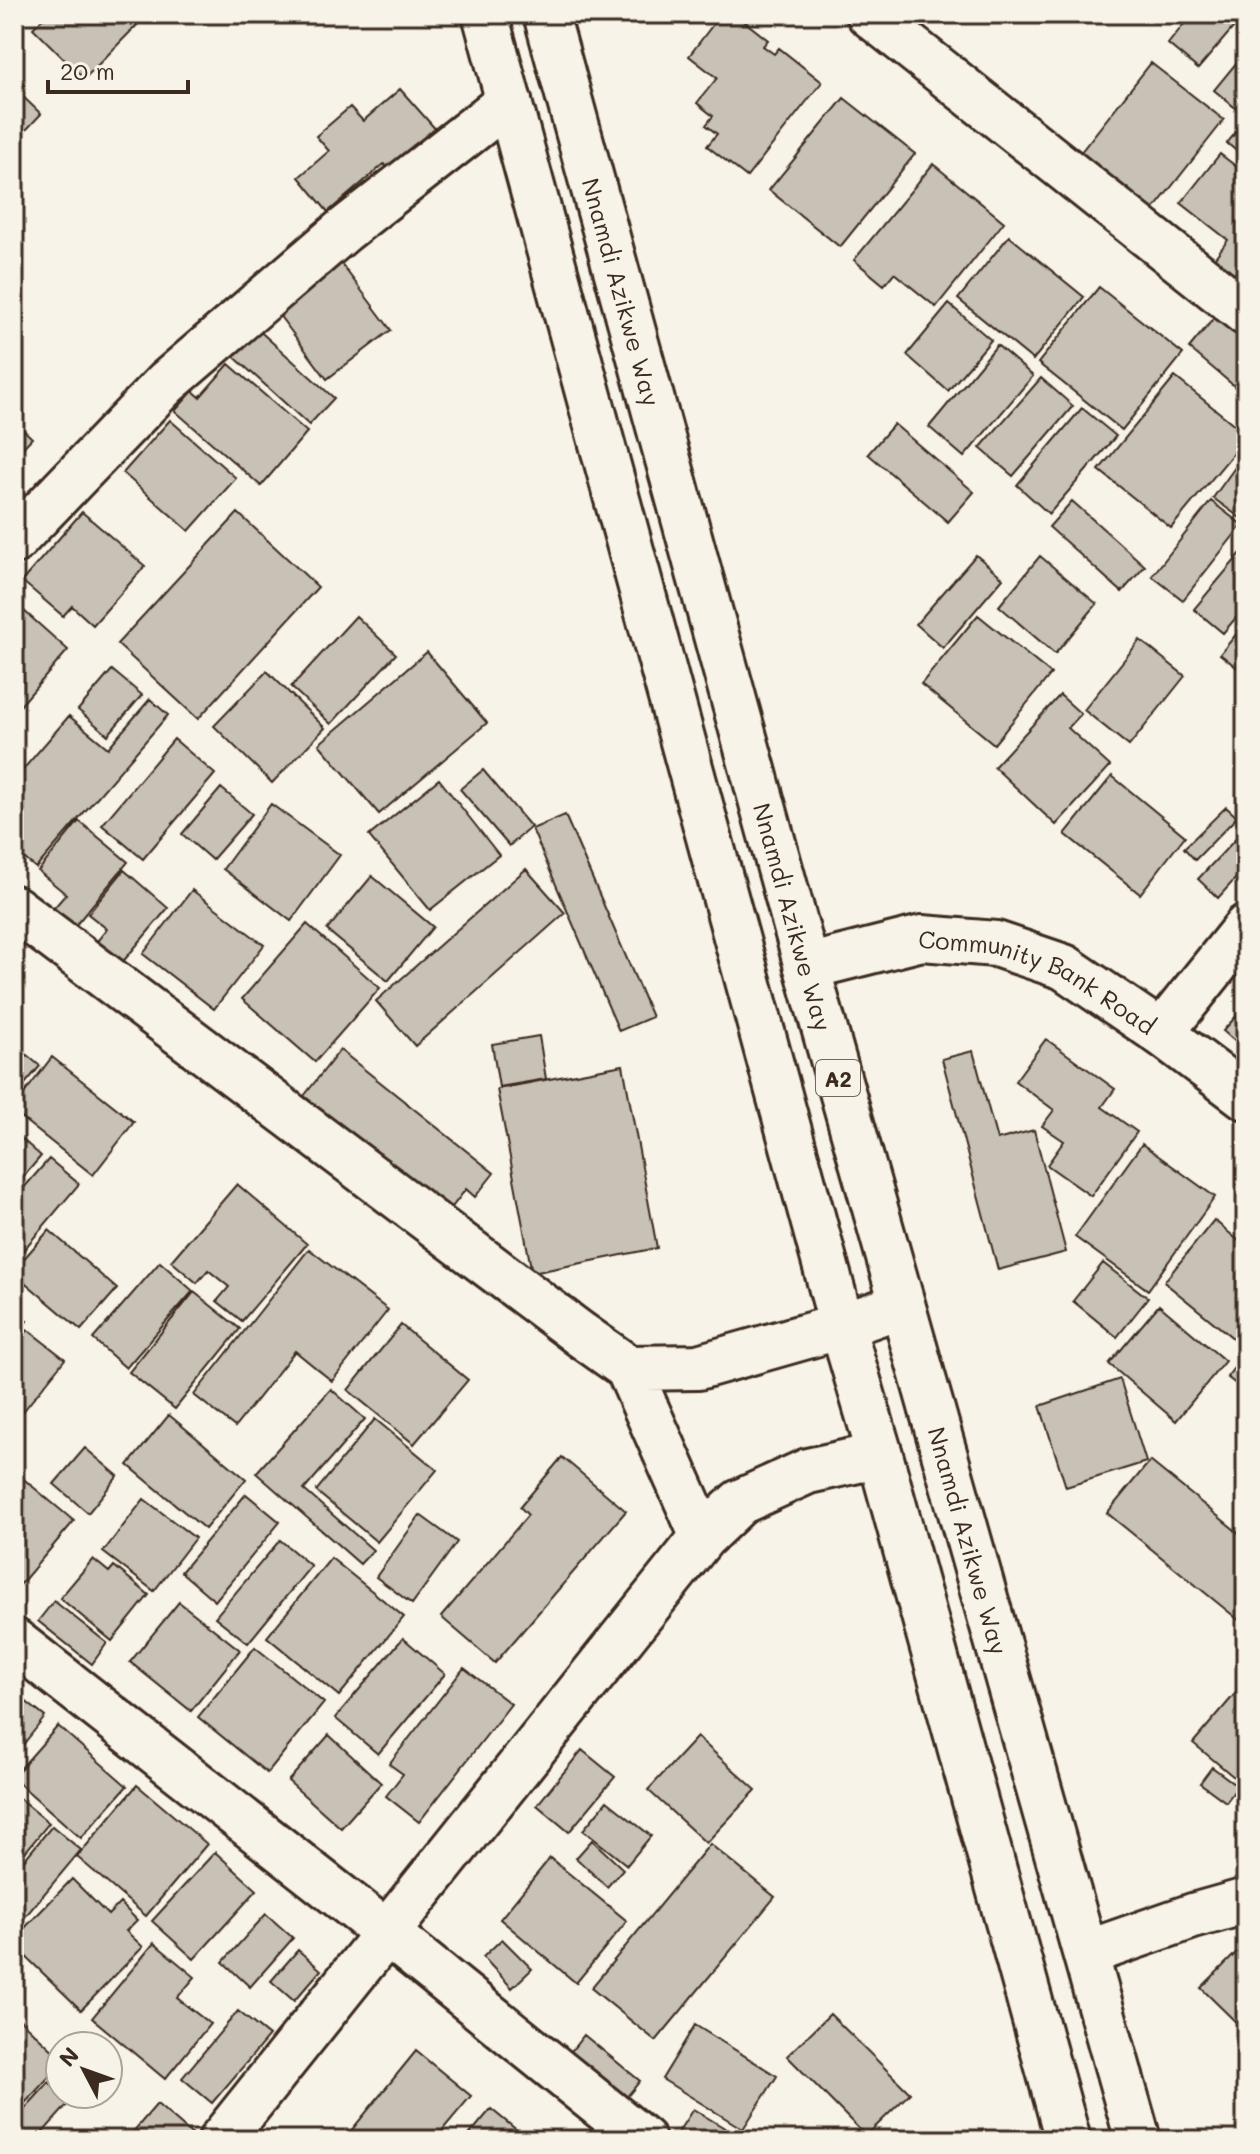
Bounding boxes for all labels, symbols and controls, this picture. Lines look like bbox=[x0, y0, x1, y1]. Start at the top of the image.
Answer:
scale bar bbox=[48, 44, 188, 94]
text: 20 m bbox=[60, 55, 115, 86]
street label: Nnamdi Azikwe Way bbox=[576, 174, 668, 409]
street label: Nnamdi Azikwe Way bbox=[747, 799, 840, 1034]
street label: Community Bank Road bbox=[917, 922, 1162, 1041]
road number: A2 bbox=[816, 1060, 860, 1096]
street label: Nnamdi Azikwe Way bbox=[922, 1423, 1016, 1658]
north arrow bbox=[44, 2030, 124, 2110]
text: N bbox=[52, 2041, 85, 2072]

